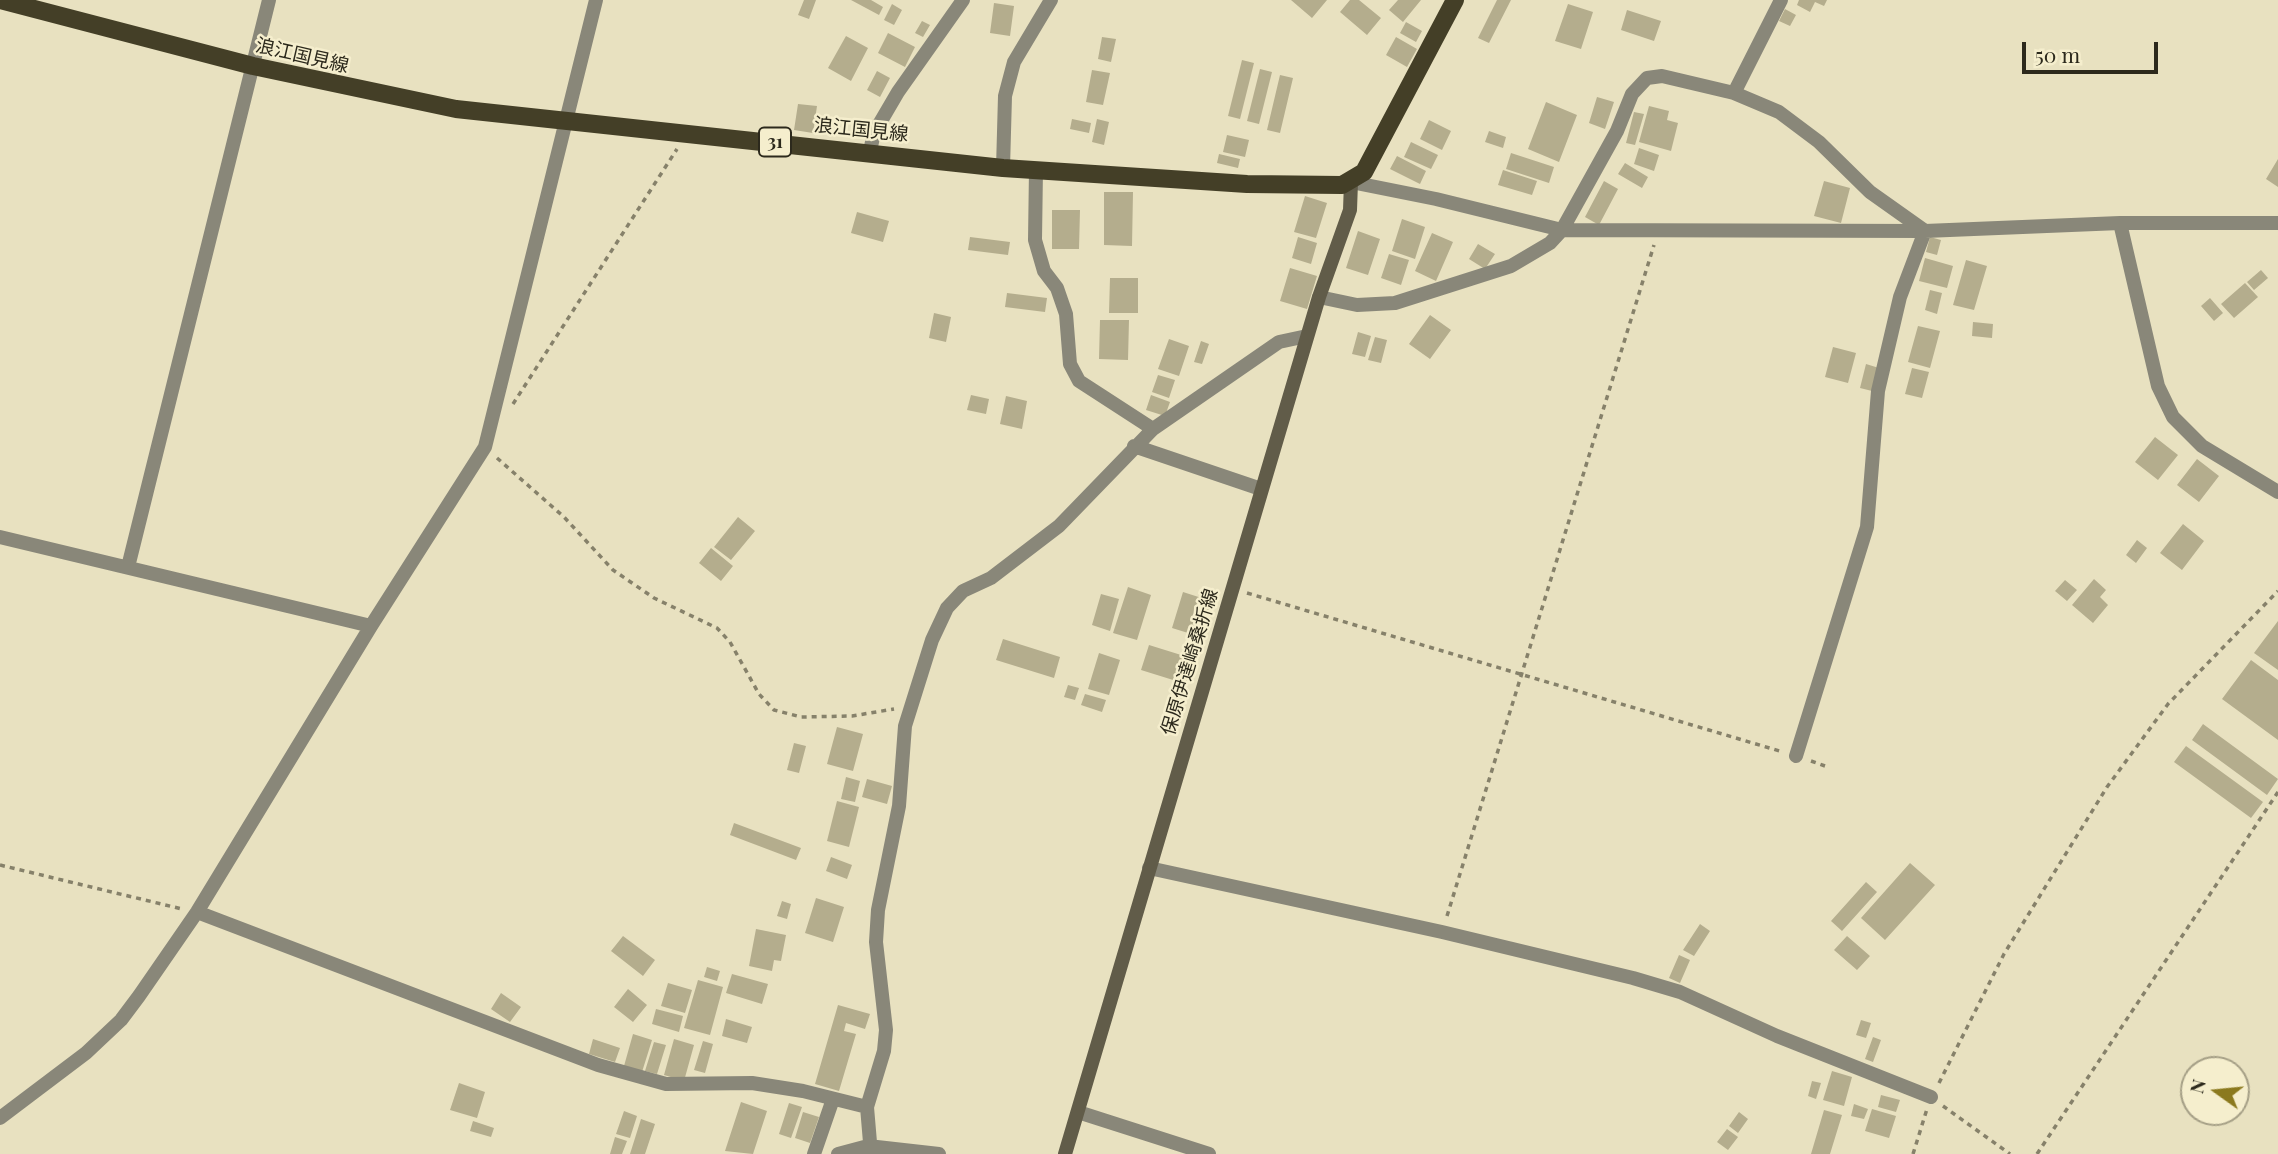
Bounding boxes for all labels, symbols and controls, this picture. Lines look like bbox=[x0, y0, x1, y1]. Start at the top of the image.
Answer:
scale bar bbox=[2026, 28, 2162, 72]
street label: 浪江国見線 bbox=[253, 34, 351, 78]
text: 50 m bbox=[2035, 40, 2080, 68]
street label: 浪江国見線 bbox=[813, 114, 909, 146]
road number: 31 bbox=[759, 127, 791, 156]
street label: 保原伊達崎桑折線 bbox=[1157, 586, 1223, 738]
north arrow bbox=[2180, 1056, 2250, 1126]
text: N bbox=[2182, 1076, 2211, 1096]

